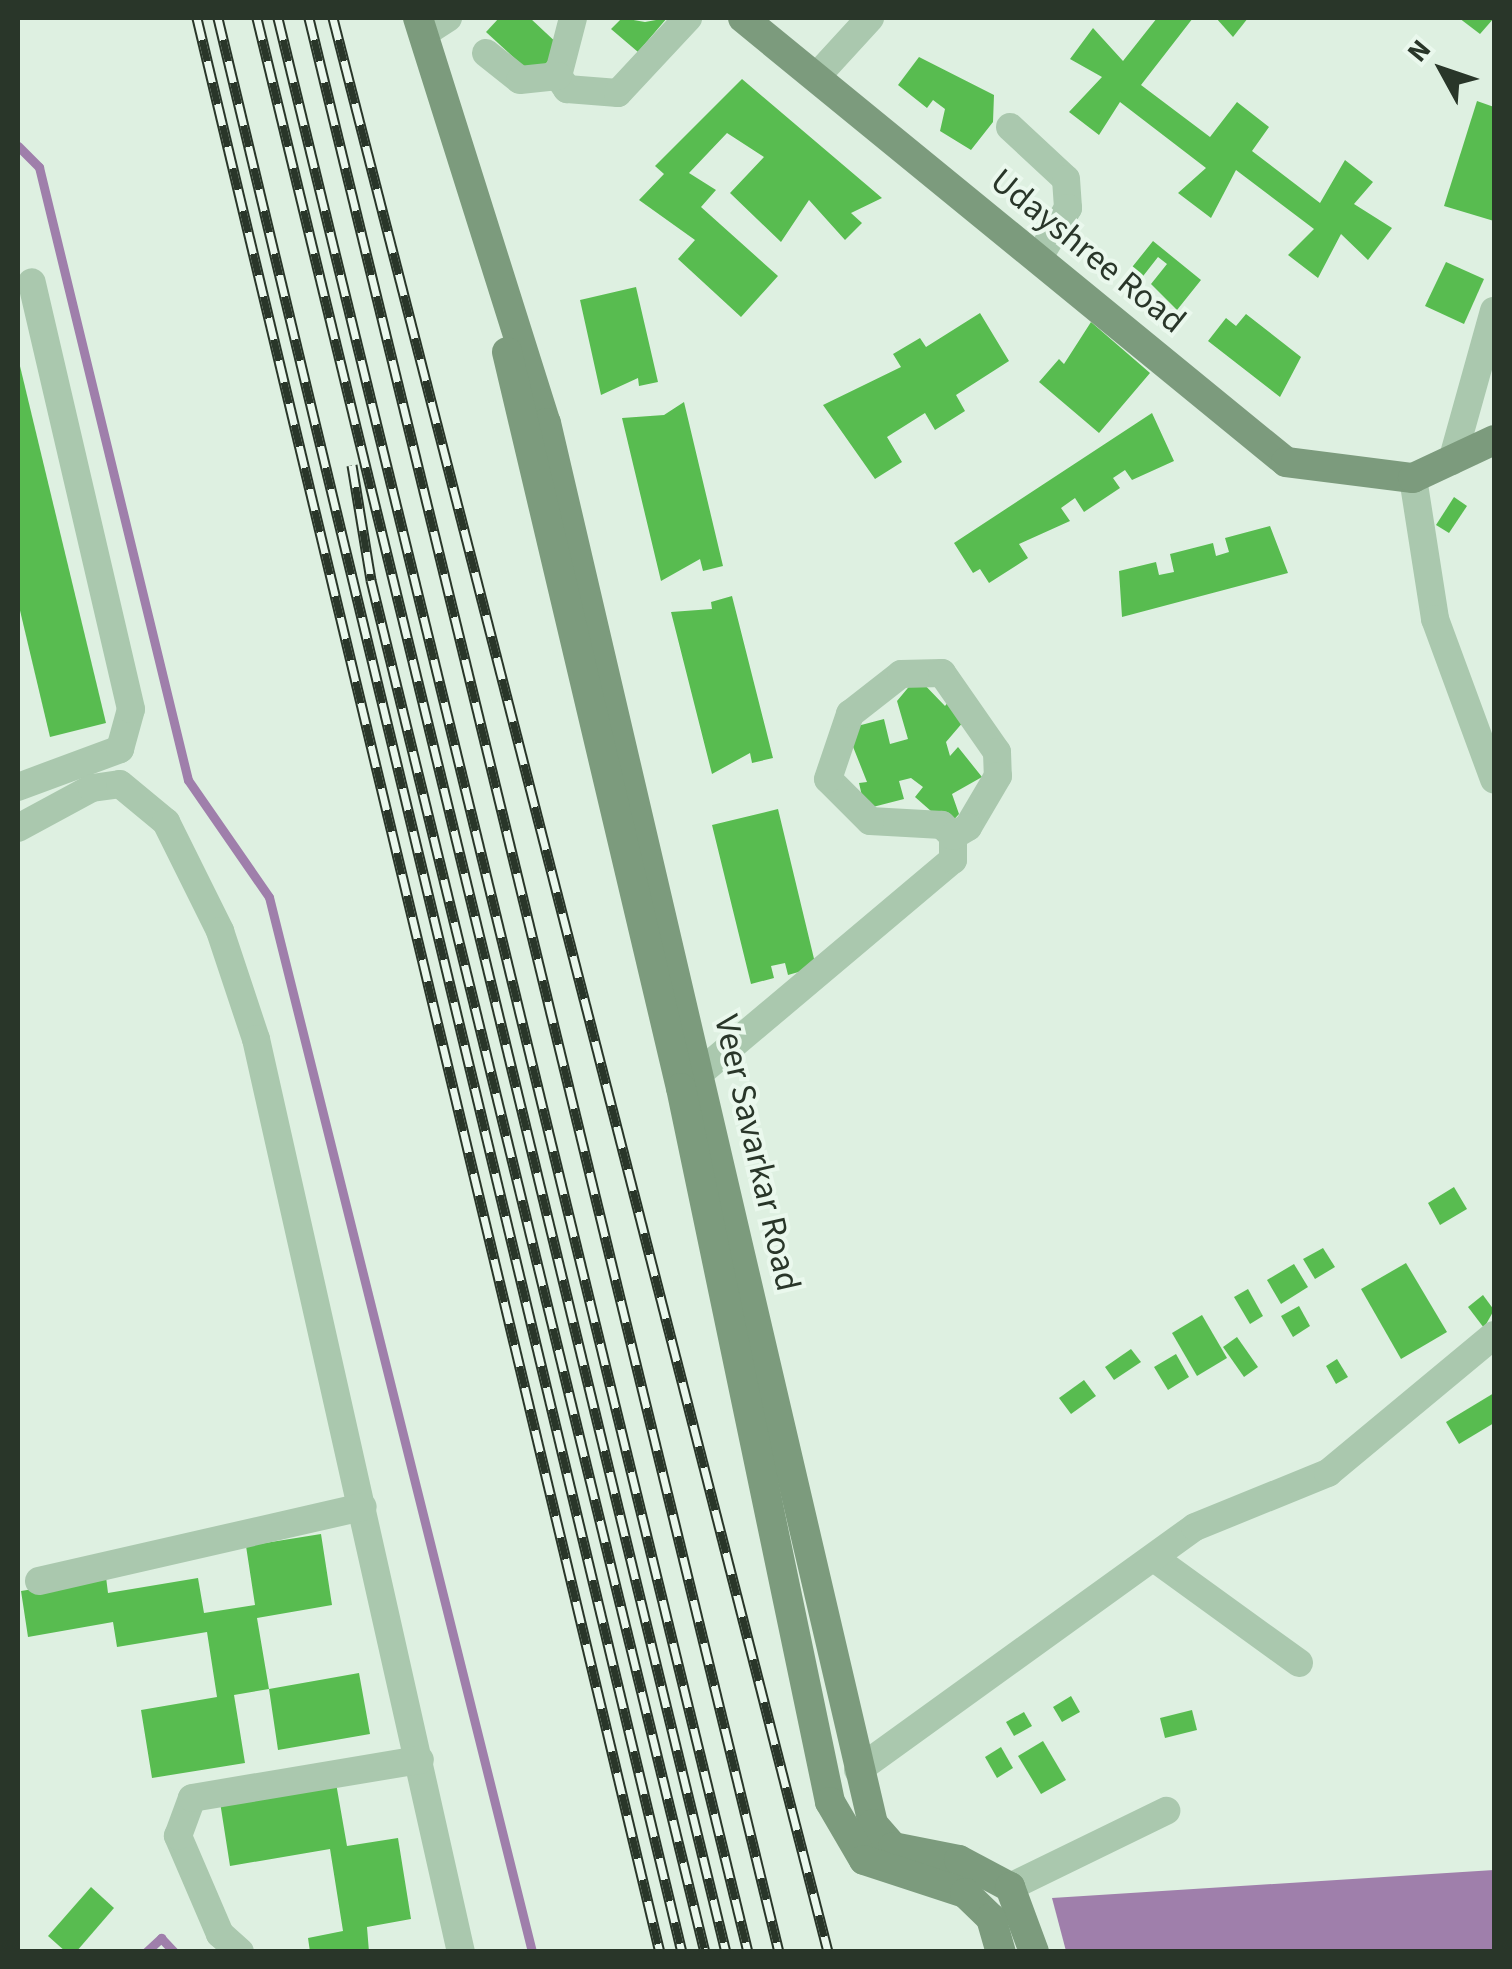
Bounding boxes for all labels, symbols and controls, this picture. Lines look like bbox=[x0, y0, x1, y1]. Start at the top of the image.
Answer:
north arrow bbox=[1392, 20, 1492, 120]
text: N bbox=[1398, 31, 1440, 71]
street label: Udayshree Road bbox=[982, 160, 1194, 342]
street label: Veer Savarkar Road bbox=[705, 1011, 809, 1295]

